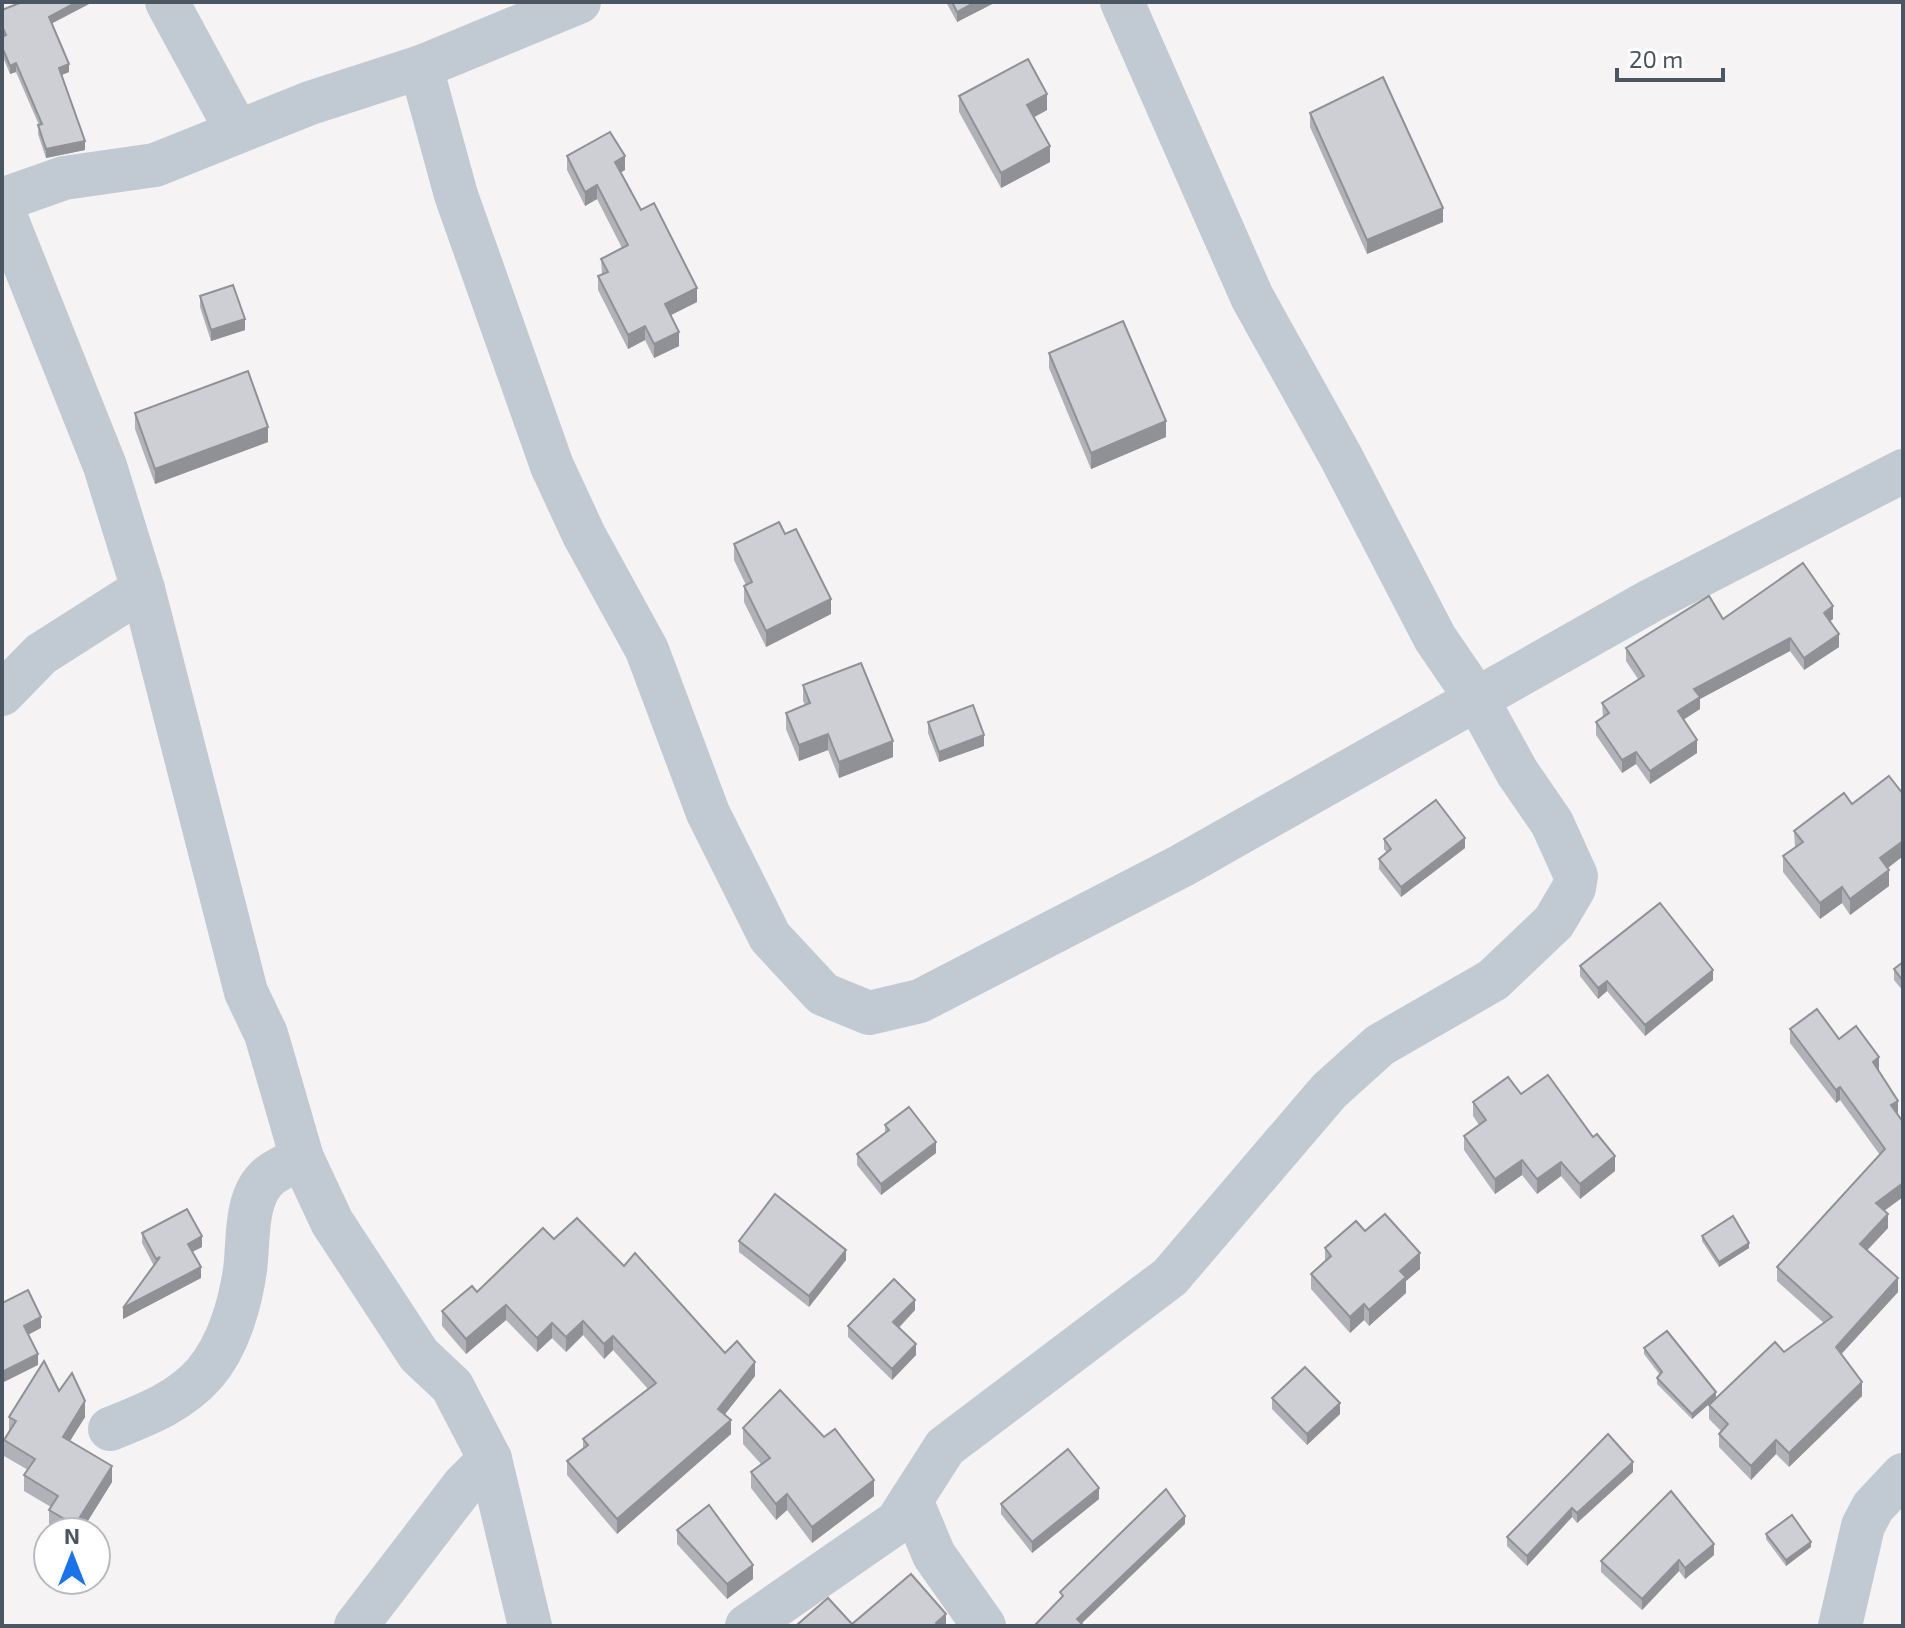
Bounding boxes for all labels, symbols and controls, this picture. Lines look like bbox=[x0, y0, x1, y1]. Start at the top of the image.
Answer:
scale bar bbox=[1617, 32, 1723, 82]
text: 20 m bbox=[1629, 44, 1683, 73]
north arrow bbox=[32, 1516, 112, 1596]
text: N bbox=[64, 1522, 80, 1548]

